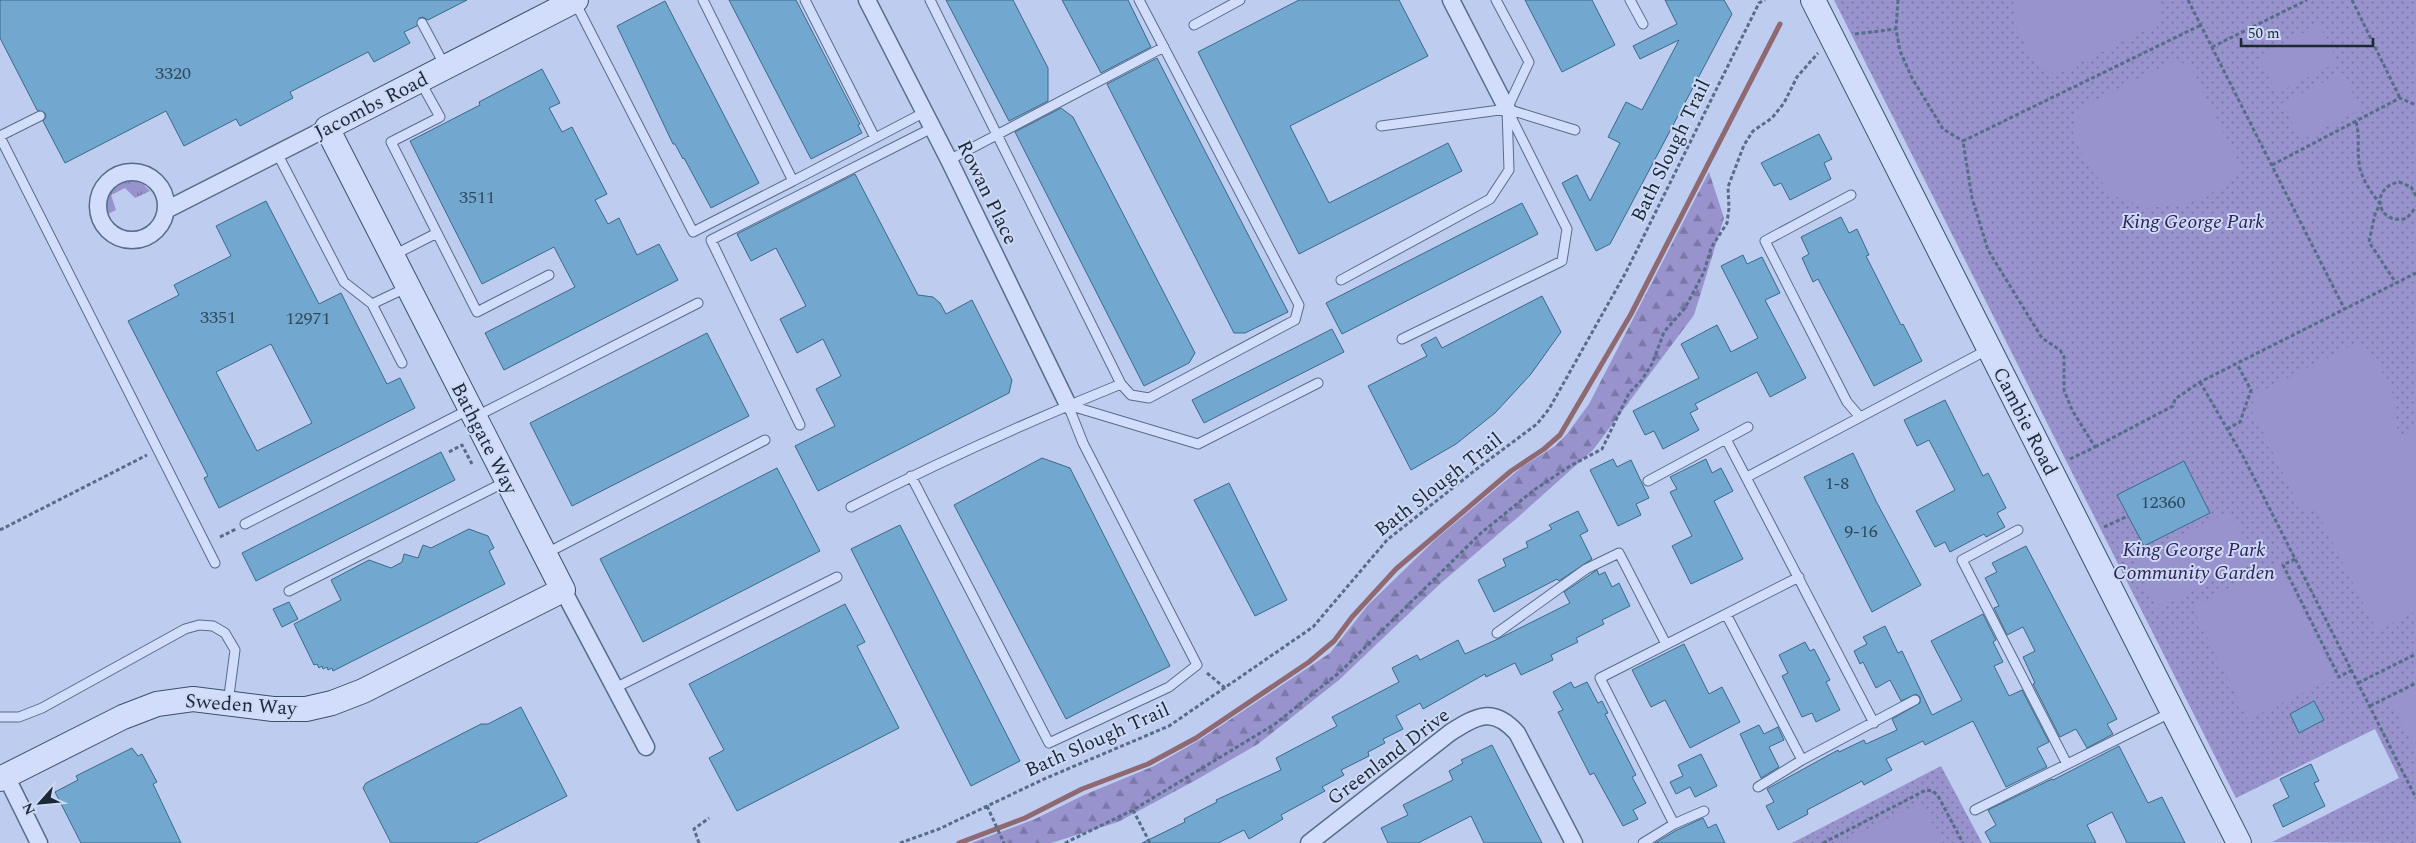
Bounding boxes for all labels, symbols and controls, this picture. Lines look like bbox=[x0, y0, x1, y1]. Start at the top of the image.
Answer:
scale bar bbox=[2241, 15, 2374, 47]
text: 50 m bbox=[2248, 22, 2280, 45]
house number: 3320 bbox=[155, 60, 191, 87]
street label: Jacombs Road bbox=[309, 64, 434, 147]
street label: Bath Slough Trail bbox=[1623, 74, 1718, 227]
street label: Rowan Place bbox=[949, 135, 1025, 250]
house number: 3511 bbox=[459, 184, 495, 211]
park label: King George Park bbox=[2121, 207, 2265, 237]
house number: 3351 bbox=[200, 304, 236, 331]
house number: 12971 bbox=[286, 305, 331, 332]
street label: Cambie Road bbox=[1985, 362, 2065, 481]
street label: Bathgate Way bbox=[443, 377, 526, 501]
street label: Bath Slough Trail bbox=[1368, 425, 1509, 544]
house number: 1-8 bbox=[1825, 470, 1849, 497]
house number: 12360 bbox=[2141, 489, 2186, 516]
house number: 9-16 bbox=[1844, 518, 1878, 545]
park label: King George Park Community Garden bbox=[2113, 535, 2275, 588]
street label: Sweden Way bbox=[184, 686, 299, 724]
street label: Bath Slough Trail bbox=[1020, 695, 1175, 785]
street label: Greenland Drive bbox=[1321, 701, 1456, 813]
north arrow bbox=[15, 778, 65, 828]
text: N bbox=[17, 799, 41, 819]

